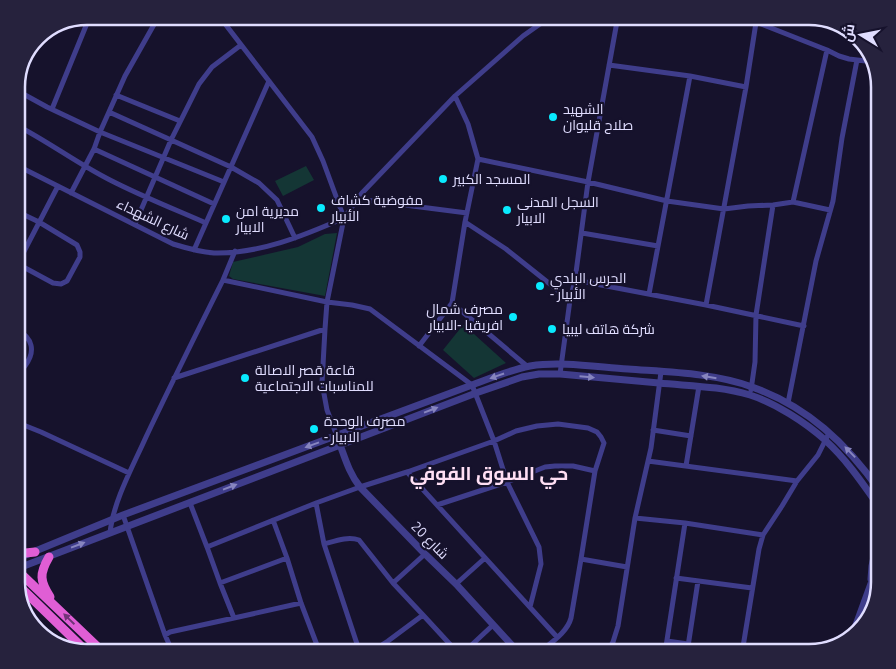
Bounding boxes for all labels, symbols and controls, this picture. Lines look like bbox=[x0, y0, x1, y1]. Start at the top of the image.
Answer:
north arrow bbox=[836, 10, 886, 60]
text: ش bbox=[839, 22, 859, 43]
place label: الشهيد صلاح قليوان bbox=[563, 101, 633, 134]
marker: الشهيد صلاح قليوان bbox=[547, 111, 559, 123]
place label: المسجد الكبير bbox=[452, 171, 531, 187]
marker: المسجد الكبير bbox=[437, 173, 449, 185]
place label: مفوضية كشاف الأبيار bbox=[330, 192, 423, 224]
place label: السجل المدني الابيار bbox=[516, 194, 599, 226]
street label: شارع الشهداء bbox=[114, 195, 192, 244]
marker: مفوضية كشاف الأبيار bbox=[315, 202, 327, 214]
place label: مديرية امن الابيار bbox=[235, 203, 299, 235]
marker: السجل المدني الابيار bbox=[501, 204, 513, 216]
marker: مديرية امن الابيار bbox=[220, 213, 232, 225]
place label: الحرس البلدي - الأبيار bbox=[550, 270, 626, 302]
marker: الحرس البلدي - الأبيار bbox=[534, 280, 546, 292]
place label: مصرف شمال افريقيا -الابيار bbox=[426, 301, 503, 333]
marker: مصرف شمال افريقيا -الابيار bbox=[507, 311, 519, 323]
place label: شركة هاتف ليبيا bbox=[562, 321, 655, 337]
marker: شركة هاتف ليبيا bbox=[546, 323, 558, 335]
place label: قاعة قصر الاصالة للمناسبات الاجتماعية bbox=[255, 362, 374, 394]
marker: قاعة قصر الاصالة للمناسبات الاجتماعية bbox=[239, 372, 251, 384]
one-way arrow bbox=[489, 373, 504, 380]
one-way arrow bbox=[579, 373, 595, 381]
one-way arrow bbox=[701, 373, 717, 381]
one-way arrow bbox=[423, 406, 438, 413]
place label: مصرف الوحدة - الابيار bbox=[324, 413, 405, 445]
marker: مصرف الوحدة - الابيار bbox=[308, 423, 320, 435]
one-way arrow bbox=[304, 442, 319, 449]
one-way arrow bbox=[844, 447, 856, 459]
district label: حي السوق الفوفي bbox=[410, 462, 568, 489]
one-way arrow bbox=[223, 483, 238, 491]
street label: شارع 20 bbox=[407, 518, 452, 563]
one-way arrow bbox=[71, 541, 86, 549]
one-way arrow bbox=[63, 613, 75, 625]

